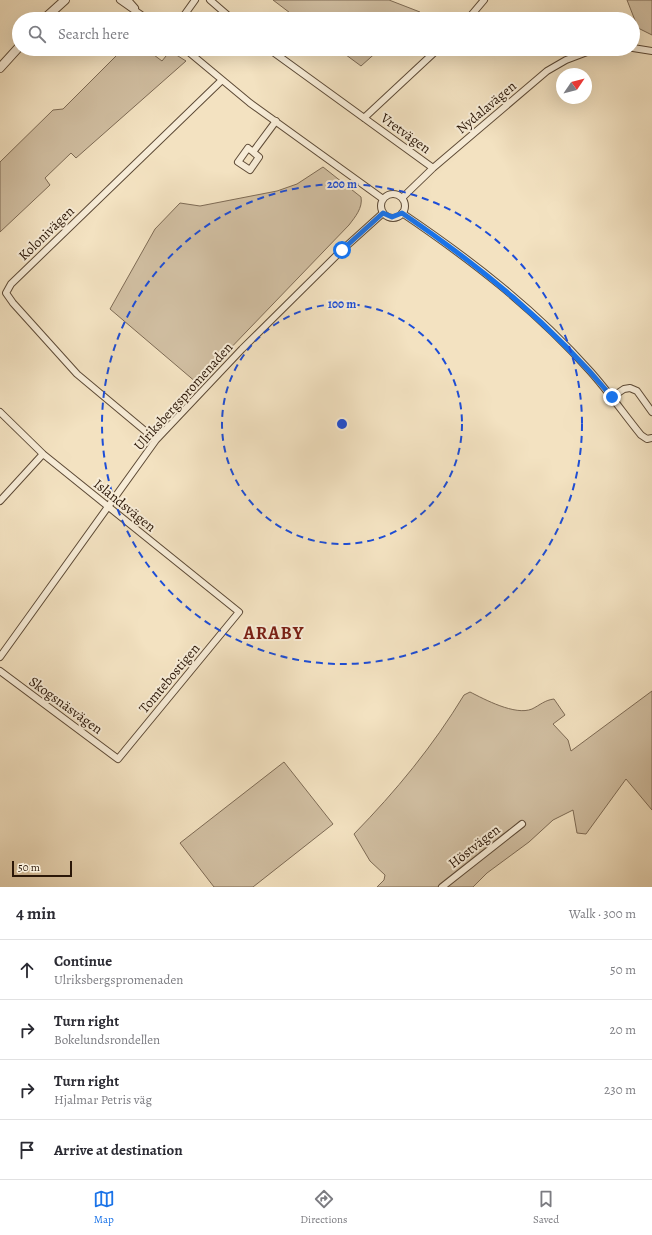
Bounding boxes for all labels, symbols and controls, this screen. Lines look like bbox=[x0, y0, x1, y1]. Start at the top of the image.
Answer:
search box bbox=[12, 12, 640, 56]
icon: search bbox=[26, 23, 48, 45]
text: Search here bbox=[58, 24, 129, 44]
north arrow bbox=[556, 68, 592, 104]
street label: Nydalavägen bbox=[452, 76, 521, 138]
street label: Vretvägen bbox=[376, 108, 435, 158]
text: 200 m bbox=[327, 176, 357, 192]
street label: Kolonivägen bbox=[14, 202, 79, 265]
route start bbox=[333, 241, 351, 259]
text: 100 m bbox=[328, 296, 356, 312]
street label: Ulriksbergspromenaden bbox=[130, 338, 237, 454]
route end bbox=[603, 388, 621, 406]
centre of rings bbox=[335, 417, 349, 431]
street label: Islandsvägen bbox=[90, 475, 160, 536]
district label: ARABY bbox=[243, 621, 304, 645]
street label: Tomtebostigen bbox=[135, 639, 204, 717]
street label: Skogsnäsvägen bbox=[25, 672, 107, 739]
street label: Höstvägen bbox=[444, 820, 504, 873]
scale bar bbox=[12, 859, 72, 878]
text: 50 m bbox=[18, 860, 40, 875]
text: 4 min bbox=[16, 902, 56, 925]
text: Walk · 300 m bbox=[569, 905, 636, 922]
text: Continue bbox=[54, 951, 112, 971]
icon: ahead bbox=[16, 959, 38, 981]
text: 50 m bbox=[610, 961, 636, 978]
text: Ulriksbergspromenaden bbox=[54, 971, 183, 988]
text: Turn right bbox=[54, 1011, 119, 1031]
icon: right bbox=[16, 1019, 38, 1041]
text: 20 m bbox=[610, 1021, 636, 1038]
text: Bokelundsrondellen bbox=[54, 1031, 160, 1048]
text: Turn right bbox=[54, 1071, 119, 1091]
icon: right bbox=[16, 1079, 38, 1101]
text: 230 m bbox=[604, 1081, 636, 1098]
text: Hjalmar Petris väg bbox=[54, 1091, 152, 1108]
icon: arrive bbox=[16, 1139, 38, 1161]
text: Arrive at destination bbox=[54, 1140, 183, 1160]
tab: Map bbox=[93, 1188, 115, 1227]
tab: Directions bbox=[300, 1188, 348, 1227]
tab: Saved bbox=[533, 1188, 559, 1227]

